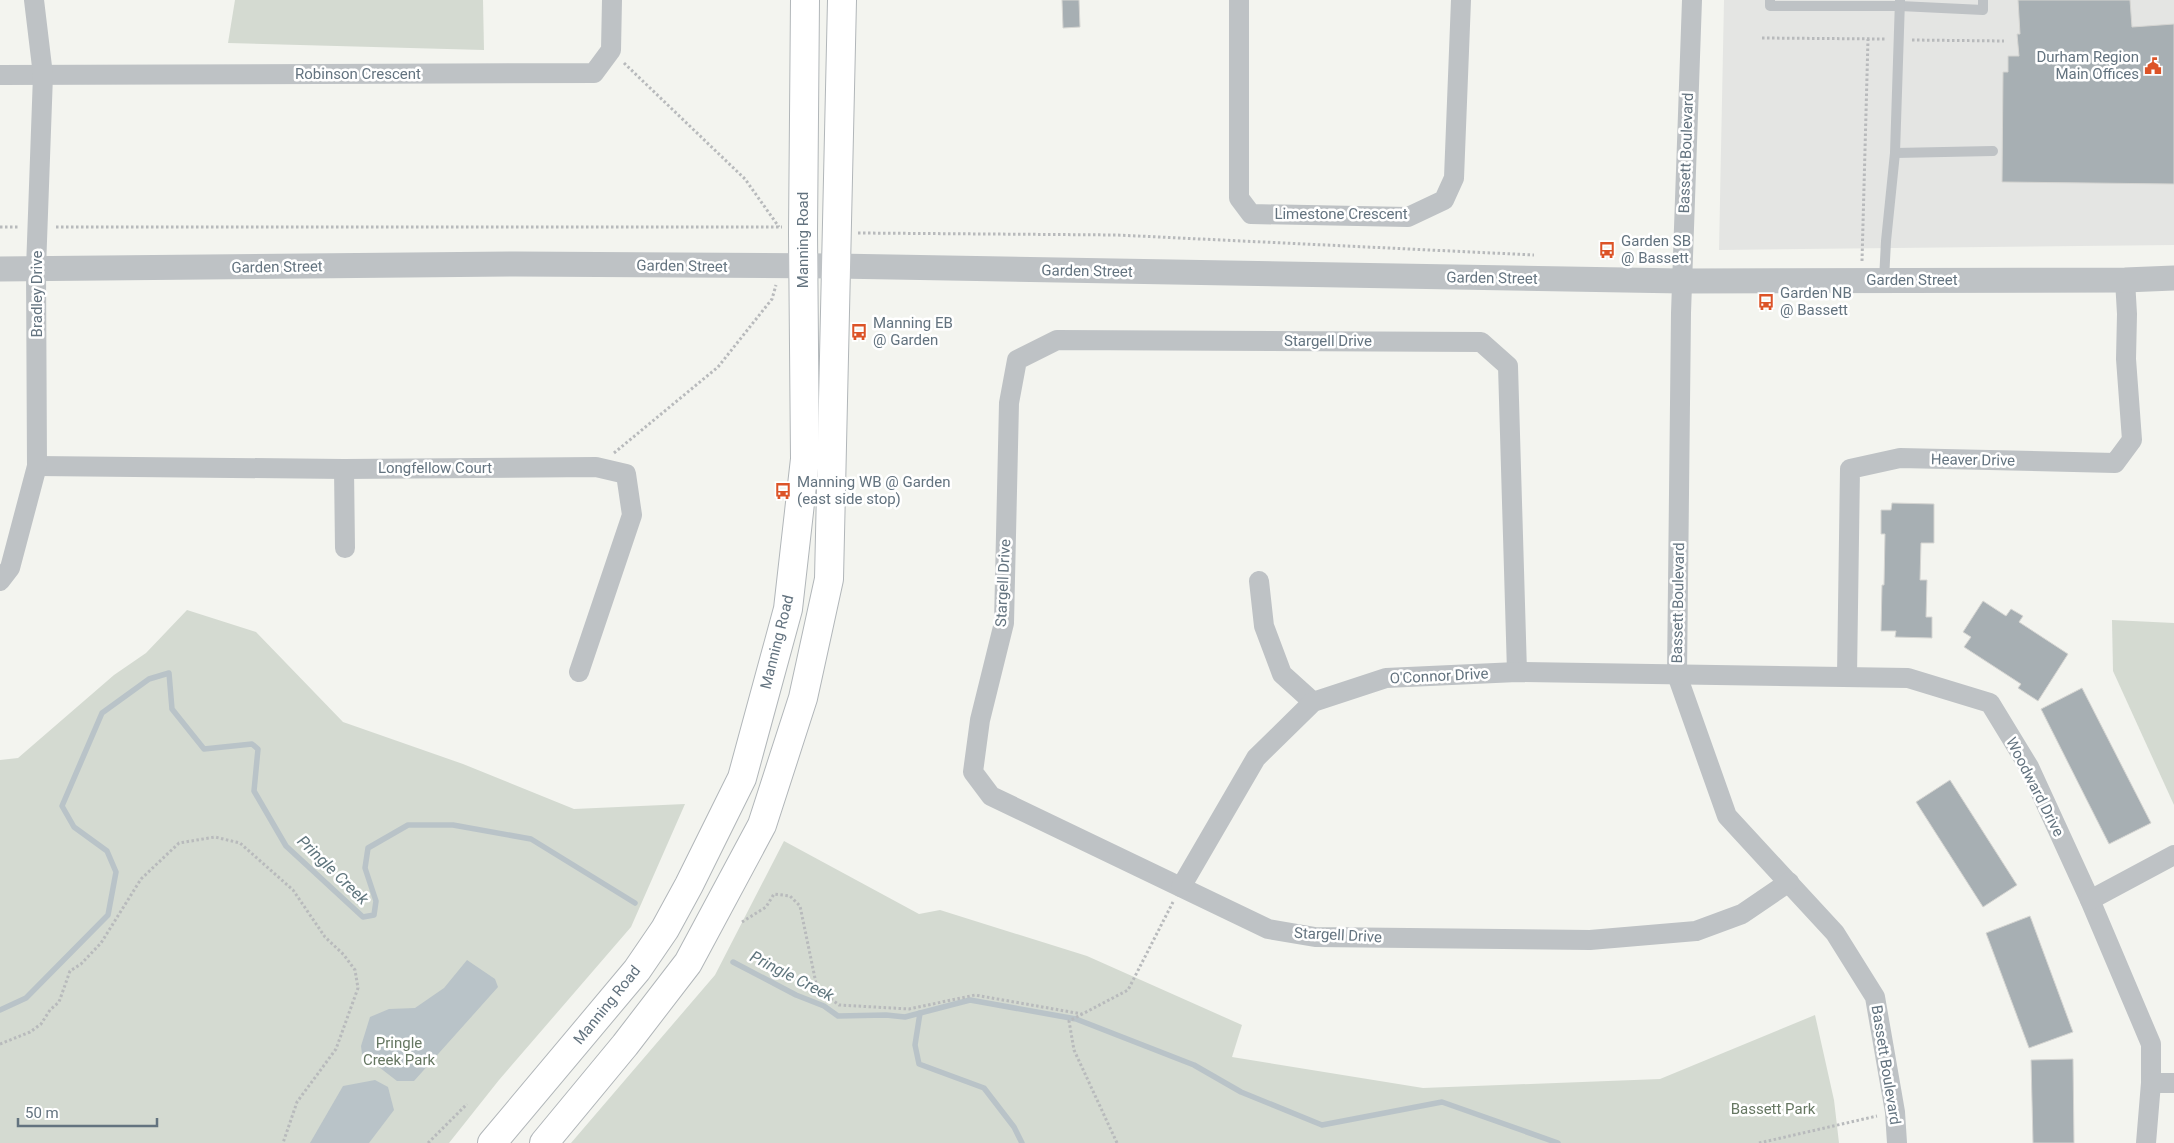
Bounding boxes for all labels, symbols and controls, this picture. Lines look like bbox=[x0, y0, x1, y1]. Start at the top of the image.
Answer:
place label: Durham Region Main Offices bbox=[2036, 48, 2139, 83]
public building icon: Durham Region Main Offices bbox=[2143, 56, 2163, 76]
street label: Robinson Crescent bbox=[295, 65, 421, 83]
street label: Bassett Boulevard bbox=[1675, 92, 1697, 214]
street label: Manning Road bbox=[794, 192, 812, 288]
street label: Limestone Crescent bbox=[1274, 205, 1408, 223]
place label: Garden SB @ Bassett bbox=[1621, 232, 1691, 267]
bus stop icon: Garden SB @ Bassett bbox=[1597, 240, 1617, 260]
street label: Bradley Drive bbox=[28, 251, 46, 337]
street label: Garden Street bbox=[636, 256, 728, 276]
street label: Garden Street bbox=[231, 257, 323, 277]
street label: Garden Street bbox=[1041, 261, 1133, 281]
street label: Garden Street bbox=[1446, 268, 1538, 288]
street label: Garden Street bbox=[1866, 271, 1958, 289]
place label: Garden NB @ Bassett bbox=[1780, 284, 1852, 319]
bus stop icon: Garden NB @ Bassett bbox=[1756, 292, 1776, 312]
place label: Manning EB @ Garden bbox=[873, 314, 953, 349]
bus stop icon: Manning EB @ Garden bbox=[849, 322, 869, 342]
street label: Stargell Drive bbox=[1284, 332, 1372, 350]
street label: Heaver Drive bbox=[1931, 450, 2015, 470]
street label: Longfellow Court bbox=[378, 459, 492, 477]
place label: Manning WB @ Garden (east side stop) bbox=[797, 473, 950, 508]
bus stop icon: Manning WB @ Garden (east side stop) bbox=[773, 481, 793, 501]
street label: Stargell Drive bbox=[992, 539, 1014, 627]
street label: Bassett Boulevard bbox=[1668, 542, 1688, 664]
street label: Manning Road bbox=[757, 593, 797, 691]
street label: O'Connor Drive bbox=[1389, 664, 1489, 688]
street label: Woodward Drive bbox=[2002, 734, 2068, 840]
water label: Pringle Creek bbox=[293, 831, 373, 909]
street label: Stargell Drive bbox=[1294, 924, 1382, 946]
water label: Pringle Creek bbox=[747, 947, 838, 1006]
street label: Manning Road bbox=[570, 962, 644, 1048]
street label: Bassett Boulevard bbox=[1868, 1004, 1904, 1126]
park label: Pringle Creek Park bbox=[363, 1034, 435, 1069]
scale bar bbox=[18, 1096, 156, 1128]
park label: Bassett Park bbox=[1731, 1100, 1816, 1118]
text: 50 m bbox=[25, 1104, 59, 1122]

